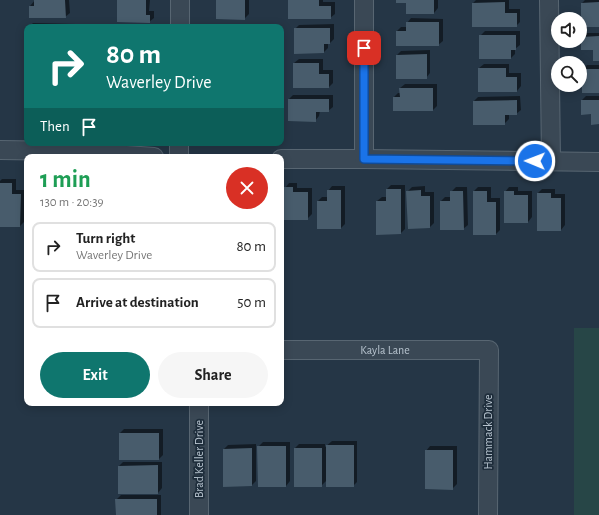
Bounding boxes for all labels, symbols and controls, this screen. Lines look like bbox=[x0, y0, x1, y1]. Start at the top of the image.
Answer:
map controls bbox=[551, 12, 587, 92]
button: sound bbox=[551, 12, 587, 48]
pin bbox=[347, 31, 381, 65]
icon: arrive bbox=[353, 37, 375, 59]
icon: right bbox=[40, 40, 92, 92]
text: 80 m bbox=[106, 41, 161, 69]
button: search bbox=[551, 56, 587, 92]
text: Waverley Drive bbox=[106, 74, 212, 92]
icon: arrive bbox=[78, 116, 100, 138]
text: Then bbox=[40, 119, 70, 134]
position arrow bbox=[514, 140, 556, 182]
button: close bbox=[226, 167, 268, 209]
text: 1 min bbox=[40, 168, 91, 192]
text: 130 m · 20:39 bbox=[40, 196, 104, 209]
text: Turn right bbox=[76, 231, 135, 246]
icon: right bbox=[42, 236, 64, 258]
text: 80 m bbox=[236, 239, 266, 254]
text: Waverley Drive bbox=[76, 249, 152, 262]
icon: arrive bbox=[42, 292, 64, 314]
text: Arrive at destination bbox=[76, 295, 199, 310]
text: 50 m bbox=[237, 295, 266, 310]
street label: Kayla Lane bbox=[360, 344, 410, 357]
button: Exit bbox=[40, 352, 150, 398]
button: Share bbox=[158, 352, 268, 398]
street label: Hammack Drive bbox=[482, 394, 494, 470]
street label: Brad Keller Drive bbox=[193, 420, 205, 498]

